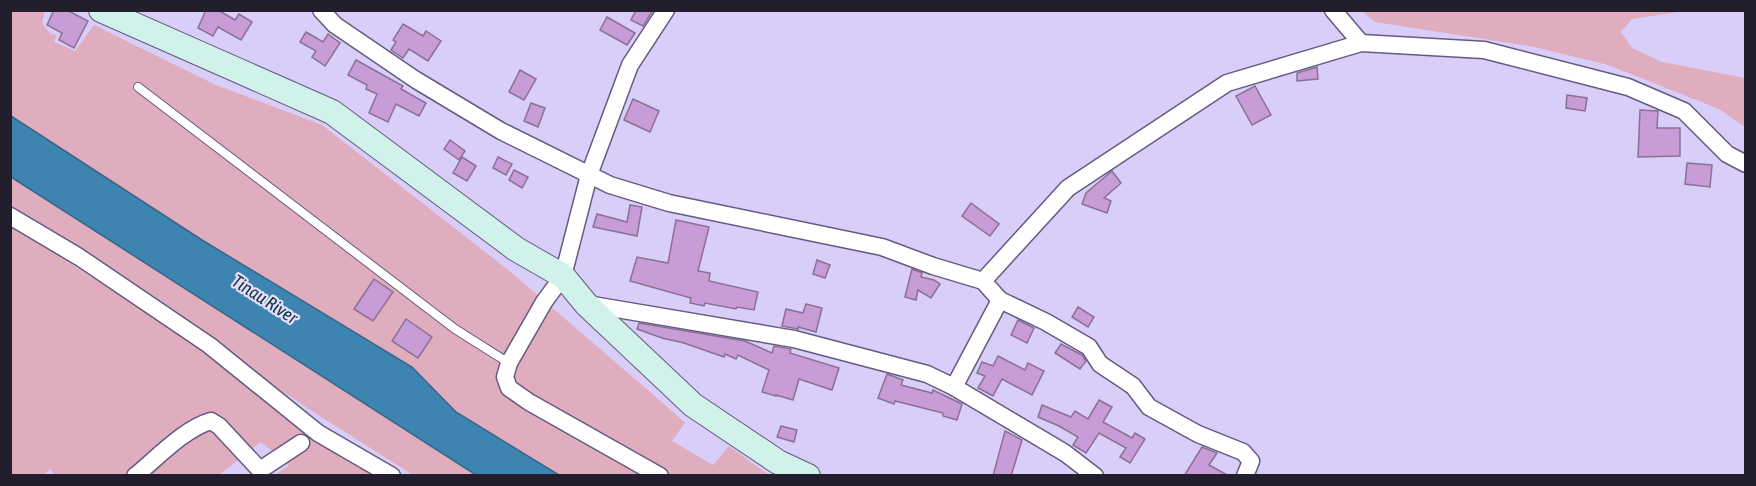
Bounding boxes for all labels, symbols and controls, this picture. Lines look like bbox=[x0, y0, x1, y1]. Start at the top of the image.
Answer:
water label: Tinau River bbox=[228, 270, 302, 328]

